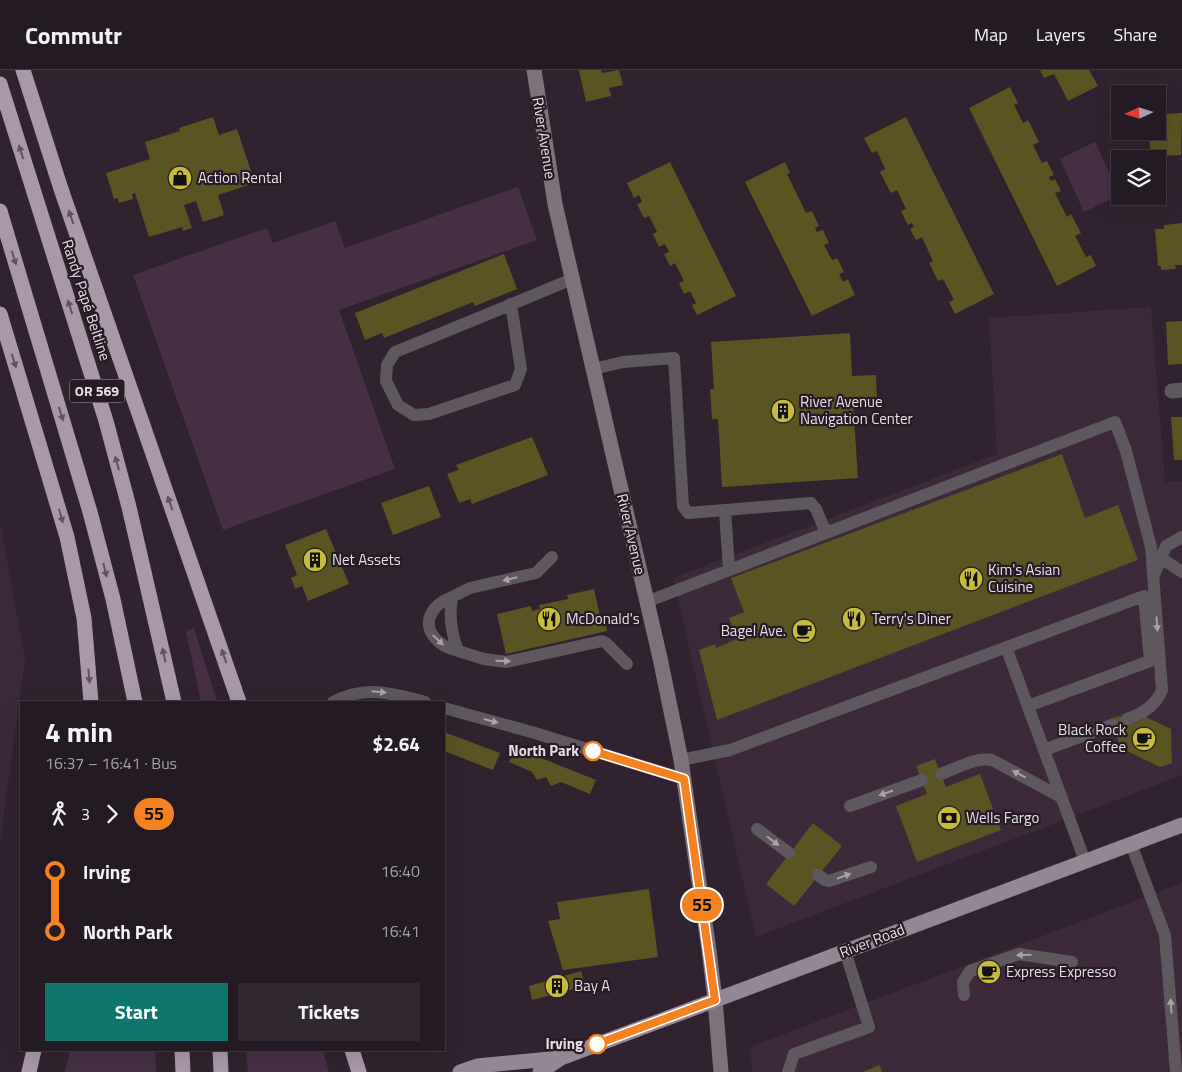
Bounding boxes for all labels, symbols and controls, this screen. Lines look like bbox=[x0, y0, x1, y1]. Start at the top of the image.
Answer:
text: Commutr bbox=[25, 17, 122, 53]
text: Map bbox=[974, 21, 1008, 48]
text: Layers bbox=[1036, 21, 1085, 48]
text: Share bbox=[1113, 21, 1157, 48]
north arrow bbox=[1111, 85, 1166, 140]
map controls bbox=[1111, 85, 1166, 205]
street label: River Avenue bbox=[527, 95, 562, 181]
one-way arrow bbox=[17, 145, 25, 160]
button: layers bbox=[1111, 150, 1166, 205]
shop icon: Action Rental bbox=[167, 165, 193, 191]
place label: Action Rental bbox=[198, 166, 282, 189]
one-way arrow bbox=[67, 209, 75, 224]
street label: Randy Papé Beltline bbox=[56, 236, 117, 363]
one-way arrow bbox=[11, 251, 19, 266]
one-way arrow bbox=[66, 300, 74, 315]
one-way arrow bbox=[11, 353, 18, 368]
road number: OR 569 bbox=[70, 380, 124, 402]
place label: River Avenue Navigation Center bbox=[800, 390, 913, 430]
building icon: River Avenue Navigation Center bbox=[770, 398, 796, 424]
one-way arrow bbox=[57, 406, 65, 421]
one-way arrow bbox=[113, 455, 121, 470]
street label: River Avenue bbox=[611, 491, 652, 577]
one-way arrow bbox=[166, 495, 174, 510]
one-way arrow bbox=[57, 509, 65, 524]
building icon: Net Assets bbox=[302, 547, 328, 573]
place label: Net Assets bbox=[332, 548, 401, 571]
place label: Kim's Asian Cuisine bbox=[988, 558, 1060, 598]
one-way arrow bbox=[101, 563, 109, 578]
restaurant icon: Kim's Asian Cuisine bbox=[958, 566, 984, 592]
one-way arrow bbox=[503, 575, 518, 583]
restaurant icon: McDonald's bbox=[536, 606, 562, 632]
restaurant icon: Terry's Diner bbox=[841, 606, 867, 632]
place label: McDonald's bbox=[566, 607, 640, 630]
place label: Terry's Diner bbox=[872, 607, 951, 630]
one-way arrow bbox=[1154, 616, 1162, 632]
cafe icon: Bagel Ave. bbox=[791, 618, 817, 644]
place label: Bagel Ave. bbox=[721, 619, 786, 642]
one-way arrow bbox=[432, 634, 444, 646]
one-way arrow bbox=[159, 646, 167, 662]
one-way arrow bbox=[219, 649, 227, 664]
one-way arrow bbox=[495, 657, 511, 665]
one-way arrow bbox=[85, 668, 93, 684]
one-way arrow bbox=[371, 688, 387, 696]
text: 4 min bbox=[45, 710, 113, 753]
one-way arrow bbox=[483, 717, 498, 725]
place label: Black Rock Coffee bbox=[1058, 718, 1126, 758]
cafe icon: Black Rock Coffee bbox=[1131, 726, 1157, 752]
text: $2.64 bbox=[373, 729, 420, 758]
place label: North Park bbox=[508, 739, 579, 762]
marker: North Park bbox=[583, 741, 603, 761]
text: 16:37 – 16:41 · Bus bbox=[45, 751, 177, 775]
one-way arrow bbox=[1011, 770, 1026, 778]
one-way arrow bbox=[878, 790, 893, 797]
icon: walk bbox=[45, 800, 73, 828]
icon: forward bbox=[98, 800, 126, 828]
text: 55 bbox=[144, 800, 164, 827]
text: 3 bbox=[81, 802, 90, 826]
bank icon: Wells Fargo bbox=[936, 805, 962, 831]
place label: Wells Fargo bbox=[966, 806, 1039, 829]
one-way arrow bbox=[766, 836, 780, 846]
text: Irving bbox=[83, 857, 131, 886]
text: 16:40 bbox=[381, 859, 420, 883]
one-way arrow bbox=[837, 872, 852, 880]
line badge: 55 bbox=[680, 889, 724, 921]
text: 55 bbox=[692, 891, 712, 918]
text: North Park bbox=[83, 917, 173, 946]
street label: River Road bbox=[836, 918, 908, 963]
text: 16:41 bbox=[381, 919, 420, 943]
one-way arrow bbox=[1016, 951, 1032, 959]
cafe icon: Express Expresso bbox=[976, 959, 1002, 985]
place label: Express Expresso bbox=[1006, 960, 1116, 983]
building icon: Bay A bbox=[544, 973, 570, 999]
place label: Bay A bbox=[574, 974, 610, 997]
button: Start bbox=[45, 983, 228, 1041]
button: Tickets bbox=[238, 983, 420, 1041]
one-way arrow bbox=[1167, 998, 1175, 1014]
place label: Irving bbox=[545, 1032, 583, 1055]
marker: Irving bbox=[587, 1034, 607, 1054]

